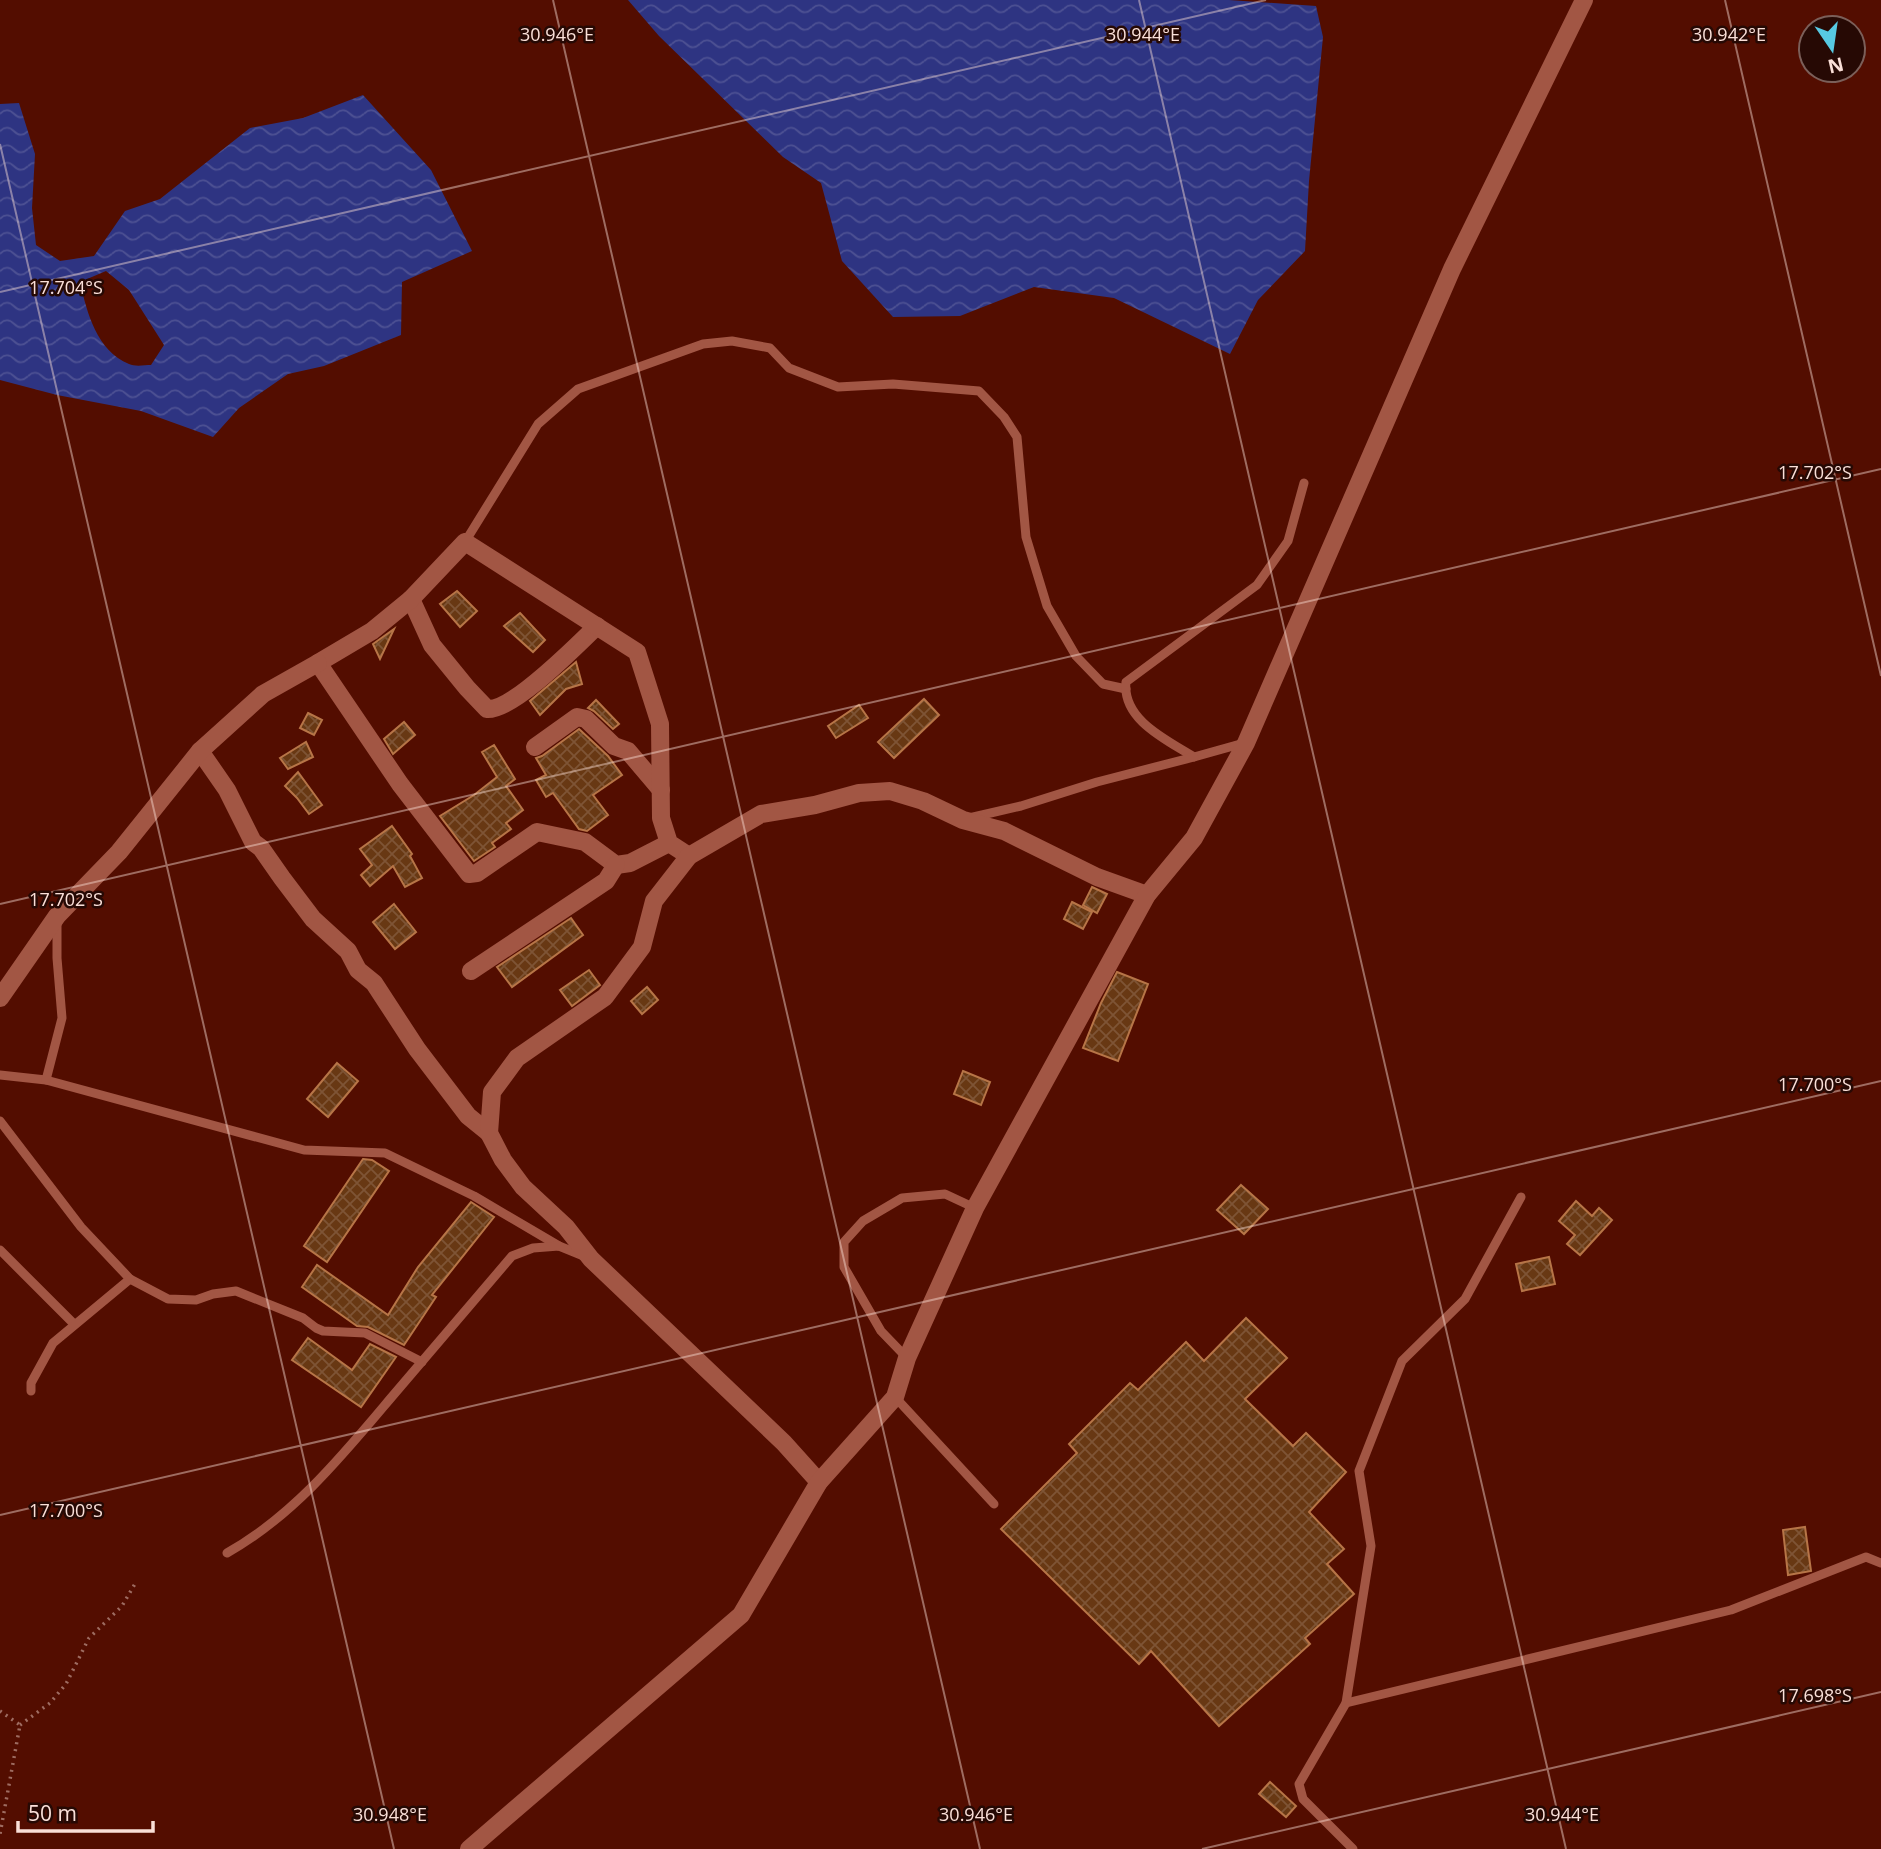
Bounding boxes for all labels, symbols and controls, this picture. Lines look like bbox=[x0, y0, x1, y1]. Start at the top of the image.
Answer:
north arrow bbox=[1797, 14, 1867, 84]
text: 30.946°E bbox=[520, 22, 594, 46]
text: 30.944°E bbox=[1106, 22, 1180, 46]
text: 30.942°E bbox=[1692, 22, 1766, 46]
text: N bbox=[1825, 51, 1846, 80]
text: 17.704°S bbox=[29, 275, 103, 299]
text: 17.702°S bbox=[1778, 460, 1852, 484]
text: 17.702°S bbox=[29, 887, 103, 911]
text: 17.700°S bbox=[1778, 1072, 1852, 1096]
text: 17.700°S bbox=[29, 1498, 103, 1522]
text: 17.698°S bbox=[1778, 1683, 1852, 1707]
scale bar bbox=[18, 1790, 152, 1834]
text: 50 m bbox=[28, 1799, 77, 1827]
text: 30.948°E bbox=[353, 1802, 427, 1826]
text: 30.946°E bbox=[939, 1802, 1013, 1826]
text: 30.944°E bbox=[1525, 1802, 1599, 1826]

